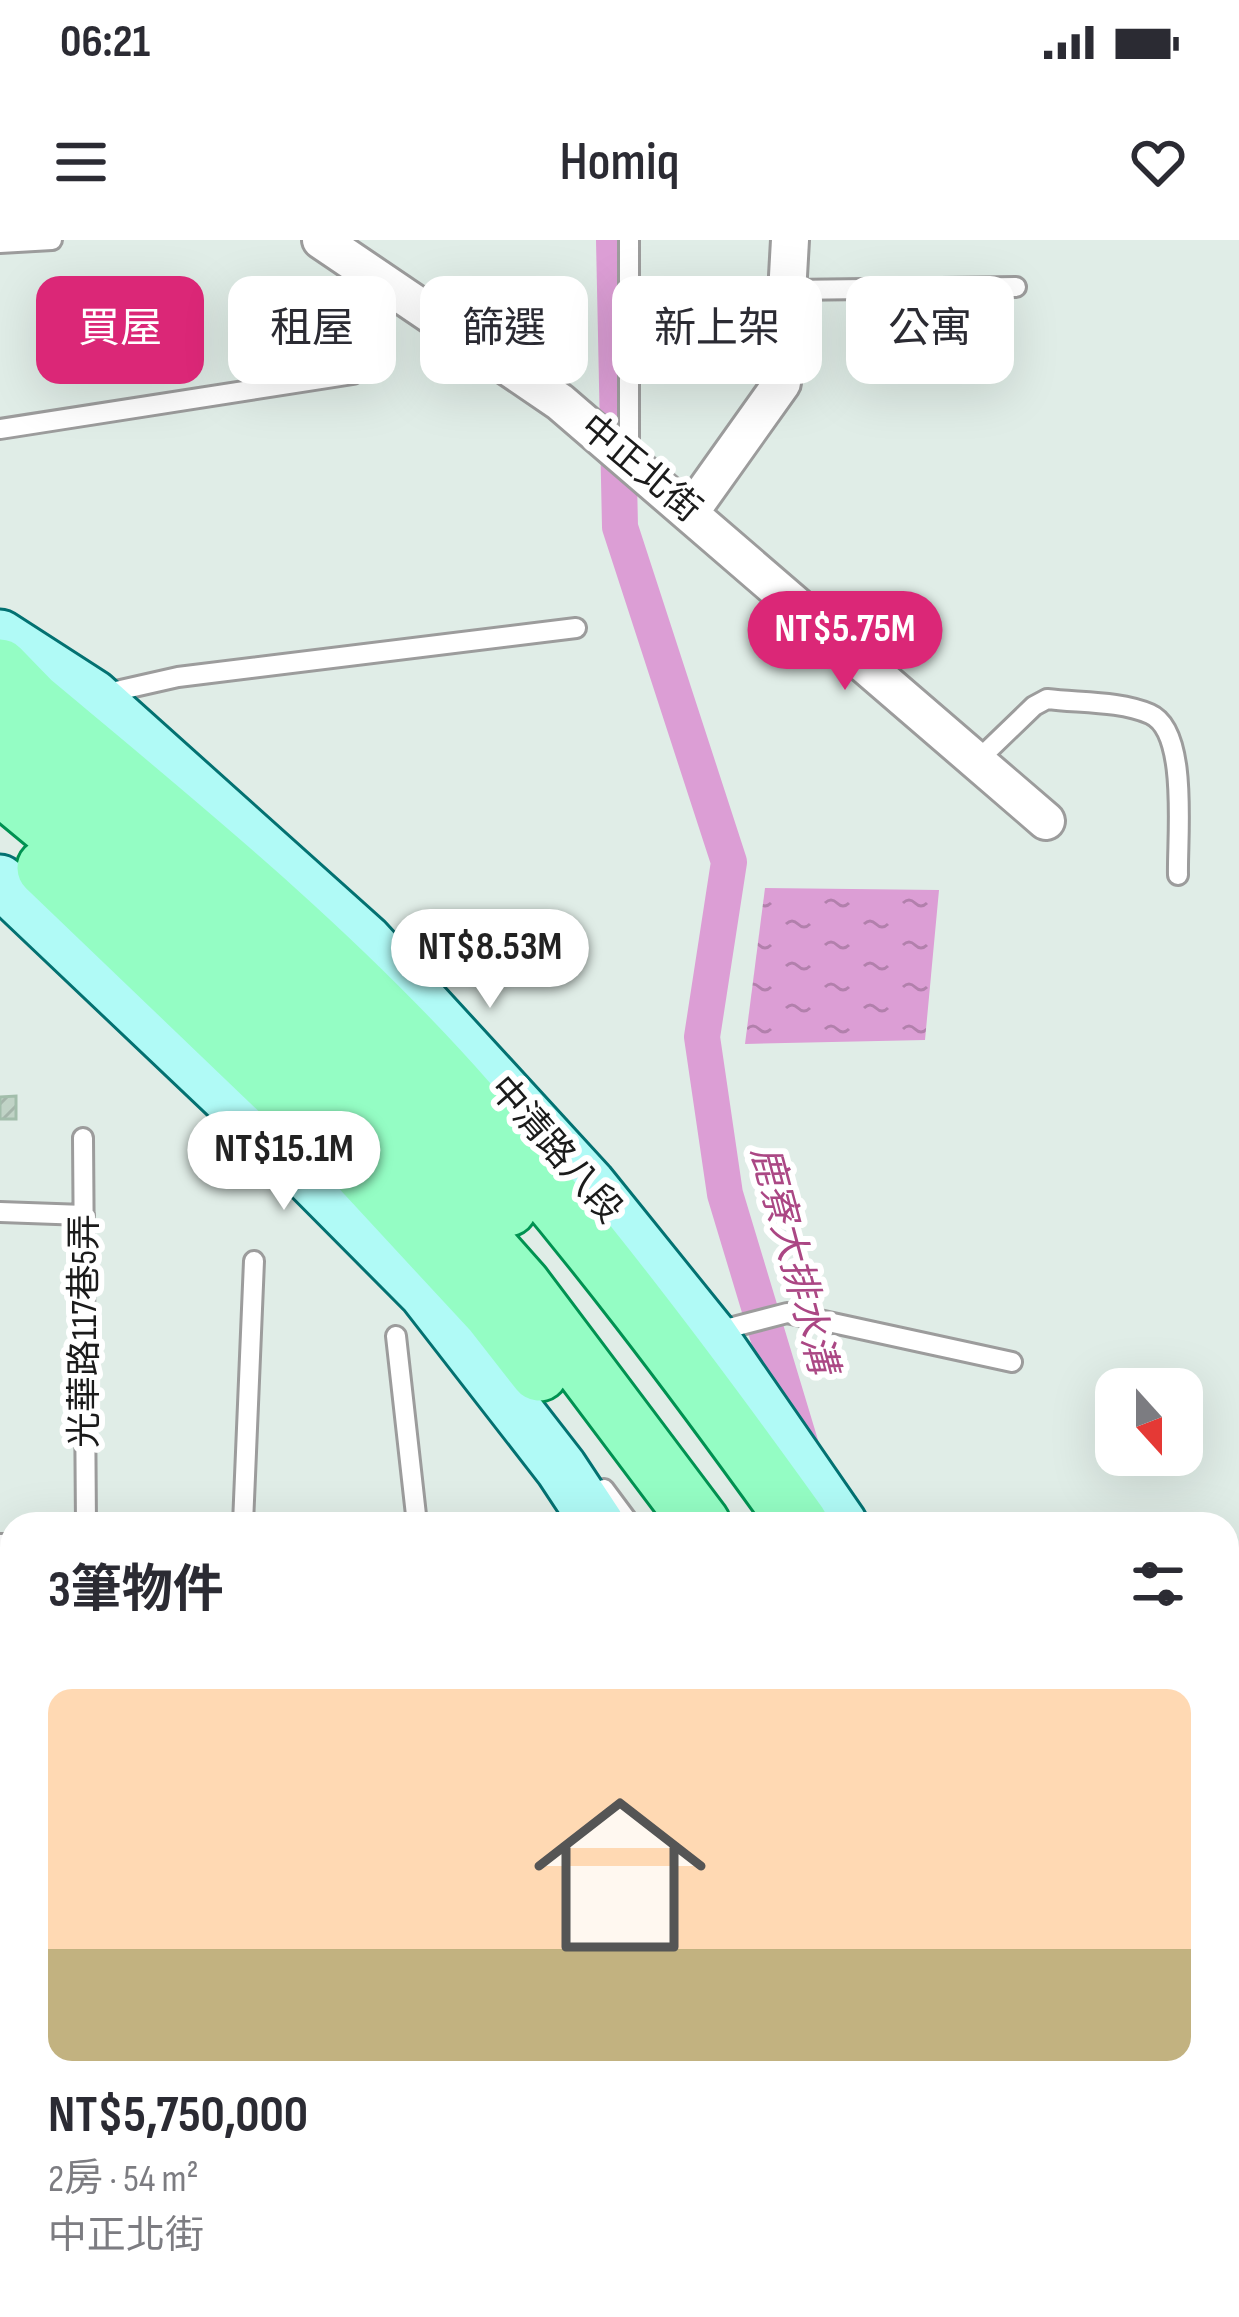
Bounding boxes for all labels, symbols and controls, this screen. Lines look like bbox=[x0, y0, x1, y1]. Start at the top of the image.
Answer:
text: 06:21 bbox=[60, 15, 150, 70]
icon: menu bbox=[48, 129, 114, 195]
icon: heart bbox=[1125, 129, 1191, 195]
text: Homiq bbox=[559, 130, 680, 195]
chip: 買屋 bbox=[36, 276, 204, 384]
chip: 租屋 bbox=[228, 276, 396, 384]
chip: 篩選 bbox=[420, 276, 588, 384]
chip: 新上架 bbox=[612, 276, 822, 384]
chip: 公寓 bbox=[846, 276, 1014, 384]
street label: 中正北街 bbox=[571, 406, 709, 532]
pin: NT$5.75M bbox=[721, 591, 969, 693]
text: NT$5.75M bbox=[775, 606, 915, 653]
pin: NT$8.53M bbox=[366, 909, 614, 1011]
text: NT$8.53M bbox=[418, 924, 562, 971]
street label: 中清路八段 bbox=[480, 1068, 630, 1232]
pin: NT$15.1M bbox=[160, 1111, 408, 1213]
text: NT$15.1M bbox=[214, 1126, 354, 1173]
water label: 鹿寮大排水溝 bbox=[740, 1141, 847, 1384]
street label: 光華路117巷5弄 bbox=[64, 1214, 107, 1448]
north arrow bbox=[1095, 1368, 1203, 1476]
map controls bbox=[1095, 1368, 1203, 1476]
icon: filters bbox=[1125, 1551, 1191, 1617]
text: 3筆物件 bbox=[48, 1560, 224, 1621]
icon: home bbox=[512, 1767, 728, 1983]
text: NT$5,750,000 bbox=[48, 2085, 308, 2146]
text: 2房 · 54 m² bbox=[48, 2156, 199, 2203]
text: 中正北街 bbox=[48, 2213, 204, 2260]

